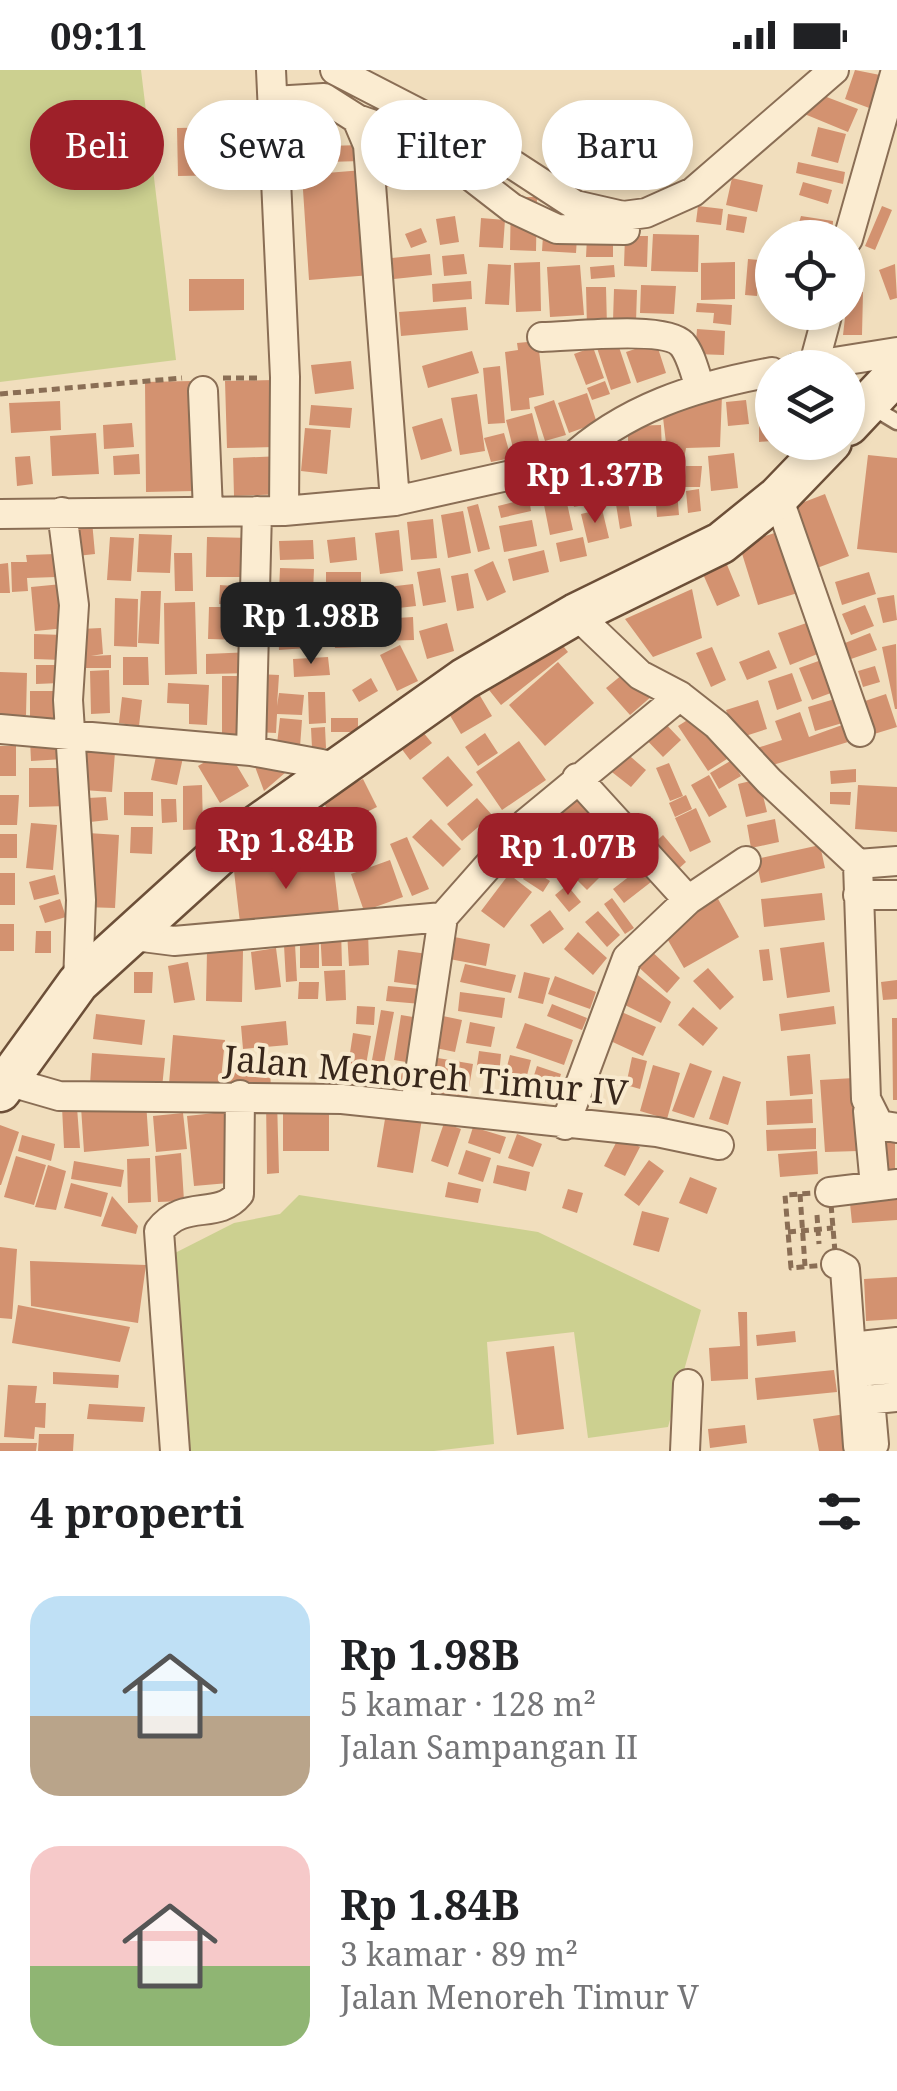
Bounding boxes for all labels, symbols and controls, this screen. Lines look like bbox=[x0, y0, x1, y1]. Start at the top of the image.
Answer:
text: 09:11 bbox=[50, 9, 147, 61]
chip: Beli bbox=[30, 100, 164, 190]
chip: Sewa bbox=[184, 100, 341, 190]
chip: Filter bbox=[361, 100, 522, 190]
chip: Baru bbox=[542, 100, 693, 190]
map controls bbox=[755, 220, 865, 460]
button: locate bbox=[755, 220, 865, 330]
button: layers bbox=[755, 350, 865, 460]
pin: Rp 1.37B bbox=[492, 441, 698, 526]
text: Rp 1.37B bbox=[527, 452, 663, 495]
pin: Rp 1.98B bbox=[208, 582, 414, 667]
text: Rp 1.98B bbox=[243, 593, 379, 636]
pin: Rp 1.84B bbox=[183, 807, 389, 892]
pin: Rp 1.07B bbox=[465, 813, 671, 898]
text: Rp 1.84B bbox=[218, 818, 354, 861]
text: Rp 1.07B bbox=[500, 824, 636, 867]
street label: Jalan Menoreh Timur IV bbox=[221, 1033, 630, 1116]
text: 4 properti bbox=[30, 1483, 244, 1540]
icon: filters bbox=[812, 1484, 867, 1539]
text: Rp 1.98B bbox=[340, 1625, 520, 1682]
icon: home bbox=[110, 1636, 230, 1756]
text: 5 kamar · 128 m² bbox=[340, 1682, 596, 1725]
text: Jalan Sampangan II bbox=[340, 1725, 638, 1768]
text: Rp 1.84B bbox=[340, 1875, 520, 1932]
icon: home bbox=[110, 1886, 230, 2006]
text: 3 kamar · 89 m² bbox=[340, 1932, 578, 1975]
text: Jalan Menoreh Timur V bbox=[340, 1975, 699, 2018]

